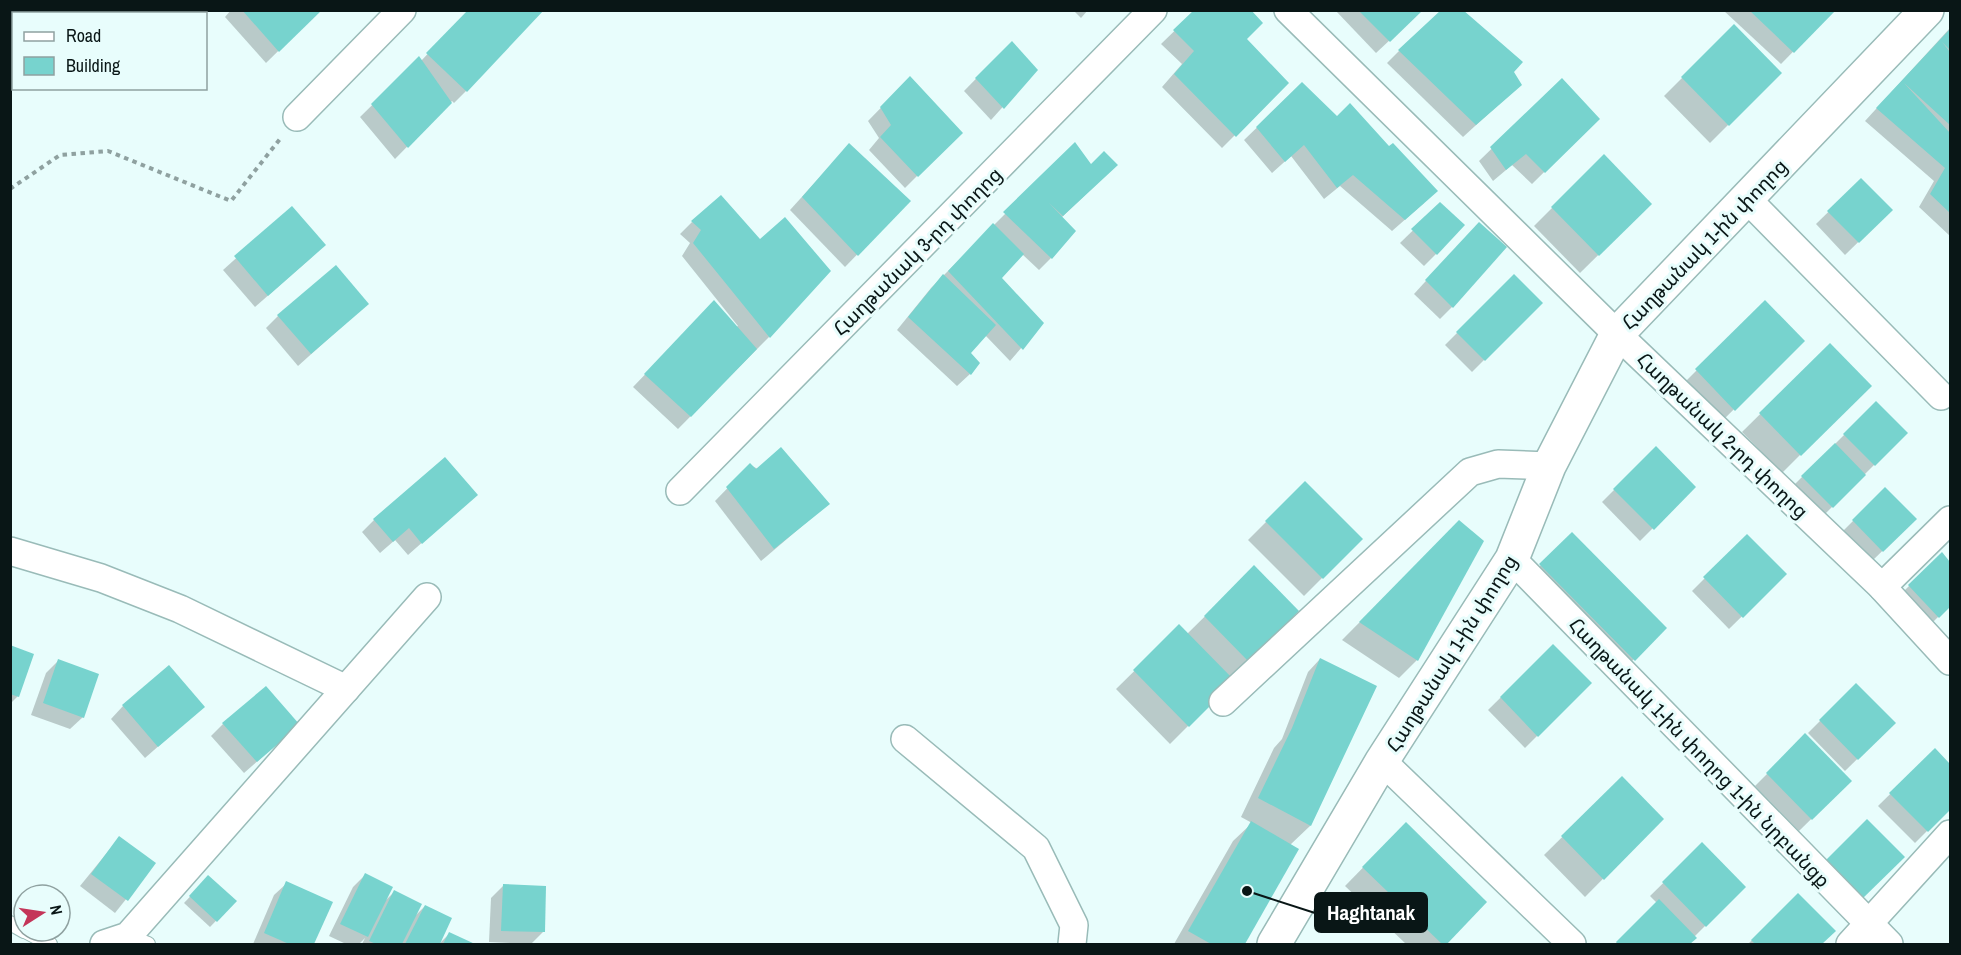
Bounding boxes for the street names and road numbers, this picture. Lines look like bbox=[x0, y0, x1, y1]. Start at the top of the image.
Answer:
street label: Հաղթանակ 1-ին փողոց bbox=[1615, 153, 1793, 335]
street label: Հաղթանակ 3-րդ փողոց bbox=[827, 161, 1007, 341]
street label: Հաղթանակ 2-րդ փողոց bbox=[1631, 346, 1815, 524]
street label: Հաղթանակ 1-ին փողոց bbox=[1379, 549, 1523, 757]
street label: Հաղթանակ 1-ին փողոց 1-ին նրբանցք bbox=[1563, 611, 1837, 893]

